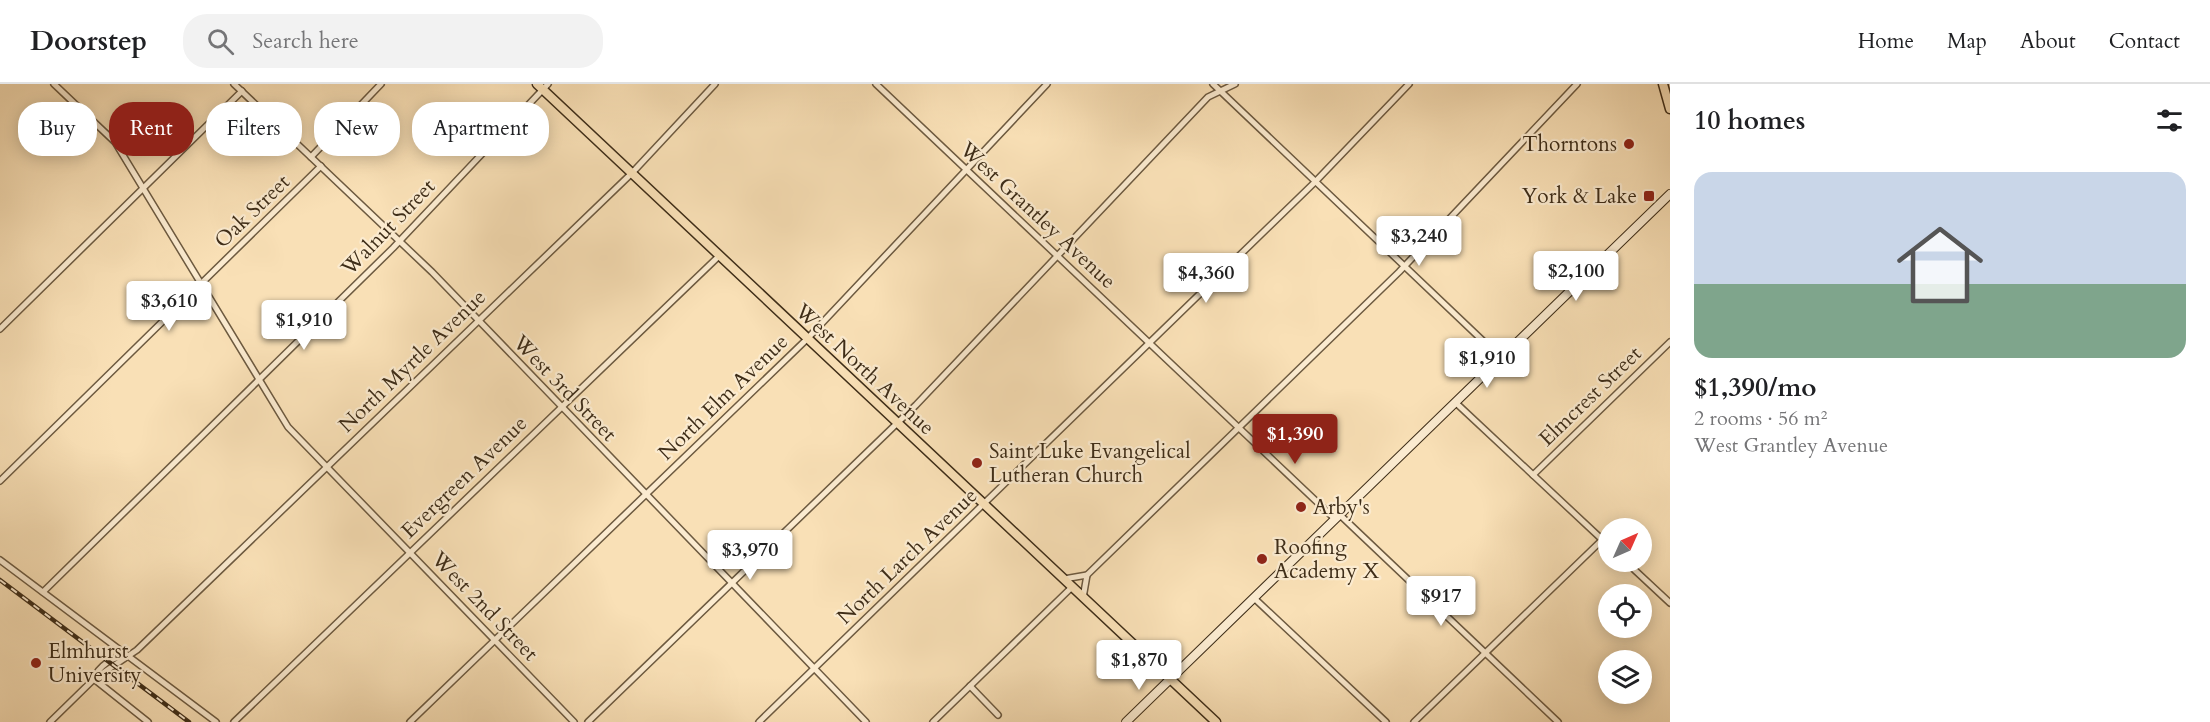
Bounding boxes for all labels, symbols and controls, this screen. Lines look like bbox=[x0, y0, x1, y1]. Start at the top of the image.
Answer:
search box bbox=[183, 14, 603, 68]
text: Doorstep bbox=[30, 22, 147, 60]
icon: search bbox=[204, 25, 237, 58]
text: Search here bbox=[252, 26, 359, 56]
text: Home bbox=[1858, 27, 1914, 56]
text: Map bbox=[1947, 27, 1987, 56]
text: About bbox=[2020, 27, 2076, 56]
text: Contact bbox=[2109, 27, 2180, 56]
chip: Buy bbox=[18, 102, 97, 156]
chip: Rent bbox=[109, 102, 194, 156]
chip: Filters bbox=[206, 102, 302, 156]
chip: New bbox=[314, 102, 400, 156]
chip: Apartment bbox=[412, 102, 549, 156]
text: 10 homes bbox=[1694, 103, 1805, 138]
icon: filters bbox=[2153, 104, 2186, 137]
place label: Thorntons bbox=[1522, 130, 1617, 159]
street label: West Grantley Avenue bbox=[953, 135, 1122, 295]
marker: Thorntons bbox=[1622, 137, 1636, 151]
street label: Oak Street bbox=[208, 168, 297, 255]
street label: Walnut Street bbox=[334, 172, 442, 283]
place label: York & Lake bbox=[1522, 182, 1637, 211]
marker: York & Lake bbox=[1642, 189, 1656, 203]
icon: home bbox=[1886, 211, 1994, 319]
pin: $3,240 bbox=[1370, 216, 1468, 267]
text: $3,240 bbox=[1390, 222, 1448, 249]
pin: $2,100 bbox=[1527, 251, 1625, 302]
pin: $4,360 bbox=[1157, 253, 1255, 304]
text: $2,100 bbox=[1547, 257, 1605, 284]
text: $4,360 bbox=[1177, 259, 1235, 286]
pin: $3,610 bbox=[120, 281, 218, 332]
street label: North Myrtle Avenue bbox=[332, 283, 492, 439]
text: $3,610 bbox=[140, 287, 198, 314]
street label: West North Avenue bbox=[788, 296, 941, 442]
pin: $1,910 bbox=[255, 300, 353, 351]
text: $1,910 bbox=[275, 306, 333, 333]
street label: West 3rd Street bbox=[506, 328, 623, 448]
street label: North Elm Avenue bbox=[652, 328, 795, 467]
pin: $1,910 bbox=[1438, 338, 1536, 389]
street label: Elmcrest Street bbox=[1533, 340, 1648, 453]
text: $1,910 bbox=[1458, 344, 1516, 371]
text: $1,390/mo bbox=[1694, 370, 1817, 405]
text: 2 rooms · 56 m² bbox=[1694, 405, 1827, 432]
street label: Evergreen Avenue bbox=[395, 410, 534, 545]
pin: $1,390 bbox=[1246, 414, 1344, 465]
text: $1,390 bbox=[1266, 420, 1324, 447]
text: West Grantley Avenue bbox=[1694, 432, 1888, 459]
place label: Saint Luke Evangelical Lutheran Church bbox=[989, 437, 1191, 490]
marker: Saint Luke Evangelical Lutheran Church bbox=[970, 456, 984, 470]
street label: North Larch Avenue bbox=[831, 482, 984, 631]
place label: Arby's bbox=[1313, 493, 1370, 522]
marker: Arby's bbox=[1294, 500, 1308, 514]
north arrow bbox=[1598, 518, 1652, 572]
map controls bbox=[1598, 518, 1652, 704]
pin: $3,970 bbox=[701, 530, 799, 581]
place label: Roofing Academy X bbox=[1274, 533, 1380, 586]
text: $3,970 bbox=[721, 536, 779, 563]
street label: West 2nd Street bbox=[424, 544, 545, 668]
marker: Roofing Academy X bbox=[1255, 552, 1269, 566]
pin: $917 bbox=[1405, 576, 1477, 627]
text: $917 bbox=[1421, 582, 1461, 609]
button: locate bbox=[1598, 584, 1652, 638]
place label: Elmhurst University bbox=[48, 637, 141, 690]
pin: $1,870 bbox=[1090, 640, 1188, 691]
text: $1,870 bbox=[1110, 646, 1168, 673]
button: layers bbox=[1598, 650, 1652, 704]
marker: Elmhurst University bbox=[29, 656, 43, 670]

